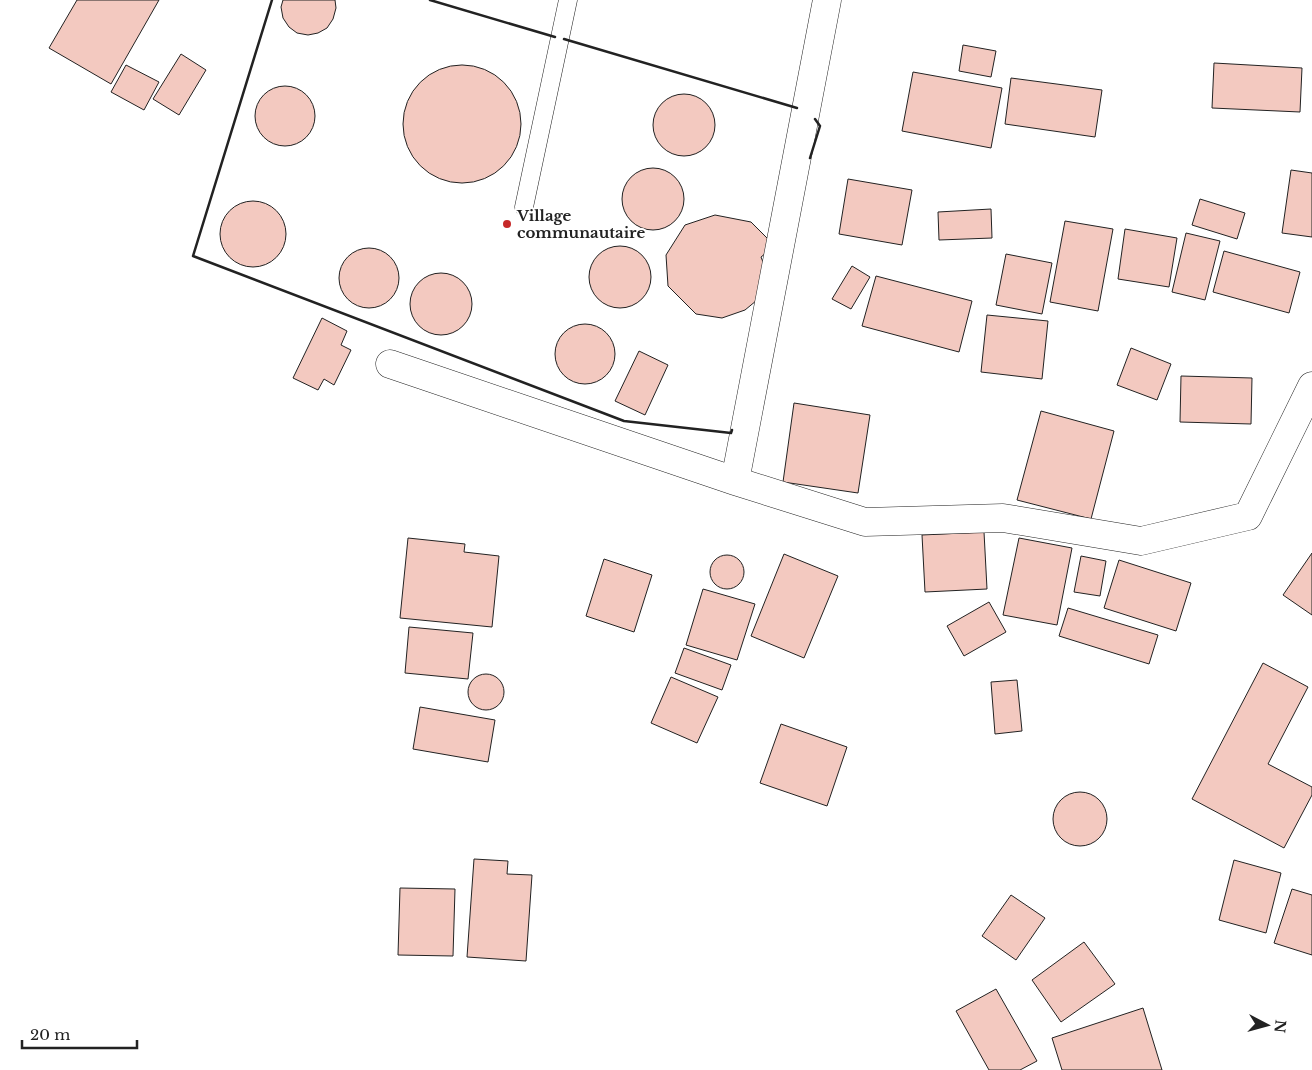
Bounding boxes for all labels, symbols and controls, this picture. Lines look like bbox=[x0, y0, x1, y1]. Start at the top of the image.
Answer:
place label: Village communautaire bbox=[516, 206, 645, 242]
marker: Village communautaire bbox=[501, 218, 513, 230]
north arrow bbox=[1242, 1000, 1292, 1050]
scale bar bbox=[22, 1018, 138, 1050]
text: N bbox=[1270, 1019, 1290, 1034]
text: 20 m bbox=[30, 1025, 70, 1044]

